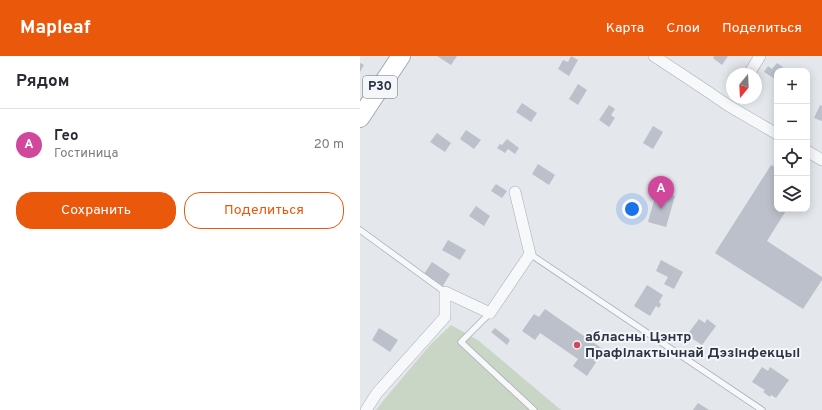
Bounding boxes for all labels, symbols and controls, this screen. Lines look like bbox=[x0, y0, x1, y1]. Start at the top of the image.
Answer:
text: Mapleaf bbox=[20, 16, 91, 40]
text: Карта bbox=[606, 20, 644, 37]
text: Слои bbox=[666, 20, 700, 37]
text: Поделиться bbox=[722, 20, 802, 37]
north arrow bbox=[726, 68, 762, 104]
map controls bbox=[774, 68, 810, 212]
button: + bbox=[774, 68, 810, 104]
text: Рядом bbox=[16, 71, 69, 93]
road number: Р30 bbox=[363, 76, 397, 98]
button: − bbox=[774, 104, 810, 140]
text: Гео bbox=[54, 127, 79, 146]
text: A bbox=[24, 137, 34, 153]
text: 20 m bbox=[314, 137, 344, 153]
button: locate bbox=[774, 140, 810, 176]
text: Гостиница bbox=[54, 146, 118, 162]
pin: A bbox=[648, 176, 674, 209]
button: layers bbox=[774, 176, 810, 212]
button: Сохранить bbox=[16, 192, 176, 229]
button: Поделиться bbox=[184, 192, 344, 229]
your location bbox=[622, 199, 642, 219]
place label: абласны Цэнтр Прафілактычнай Дэзінфекцыі bbox=[585, 329, 800, 362]
marker: абласны Цэнтр Прафілактычнай Дэзінфекцыі bbox=[572, 340, 582, 350]

